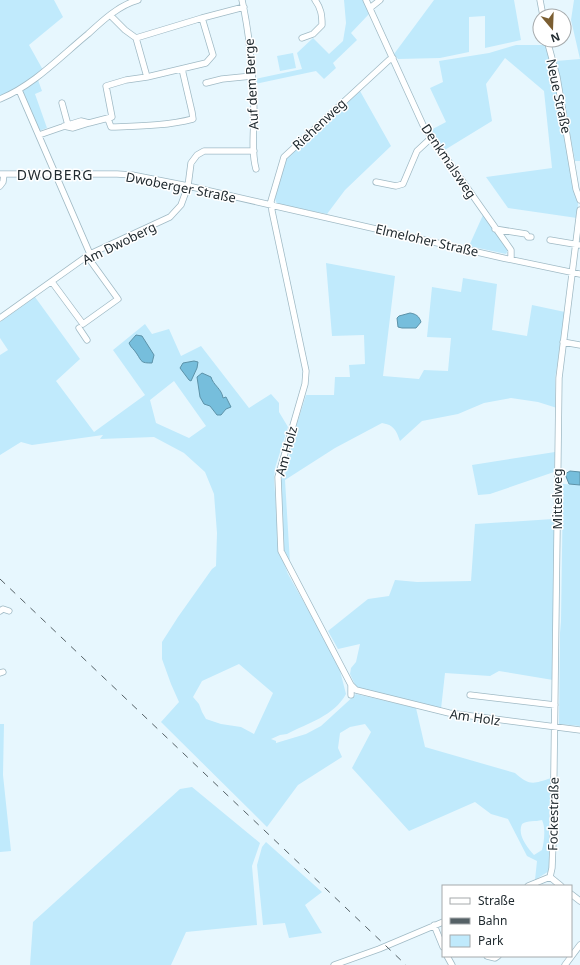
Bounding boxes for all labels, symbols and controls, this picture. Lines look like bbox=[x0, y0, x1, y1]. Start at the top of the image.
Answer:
north arrow bbox=[532, 8, 572, 48]
text: N bbox=[549, 29, 562, 46]
street label: Auf dem Berge bbox=[240, 38, 262, 130]
street label: Neue Straße bbox=[542, 57, 576, 135]
street label: Riehenweg bbox=[288, 94, 350, 154]
street label: Denkmalsweg bbox=[417, 120, 481, 202]
district label: DWOBERG bbox=[17, 165, 93, 184]
street label: Dwoberger Straße bbox=[124, 167, 238, 207]
street label: Am Dwoberg bbox=[79, 217, 159, 269]
street label: Elmeloher Straße bbox=[374, 219, 480, 261]
street label: Am Holz bbox=[271, 424, 301, 478]
street label: Mittelweg bbox=[548, 469, 566, 529]
street label: Am Holz bbox=[449, 705, 501, 729]
street label: Fockestraße bbox=[543, 777, 563, 851]
legend bbox=[442, 885, 572, 957]
text: Straße bbox=[478, 892, 515, 909]
text: Bahn bbox=[478, 912, 507, 929]
text: Park bbox=[478, 932, 504, 949]

